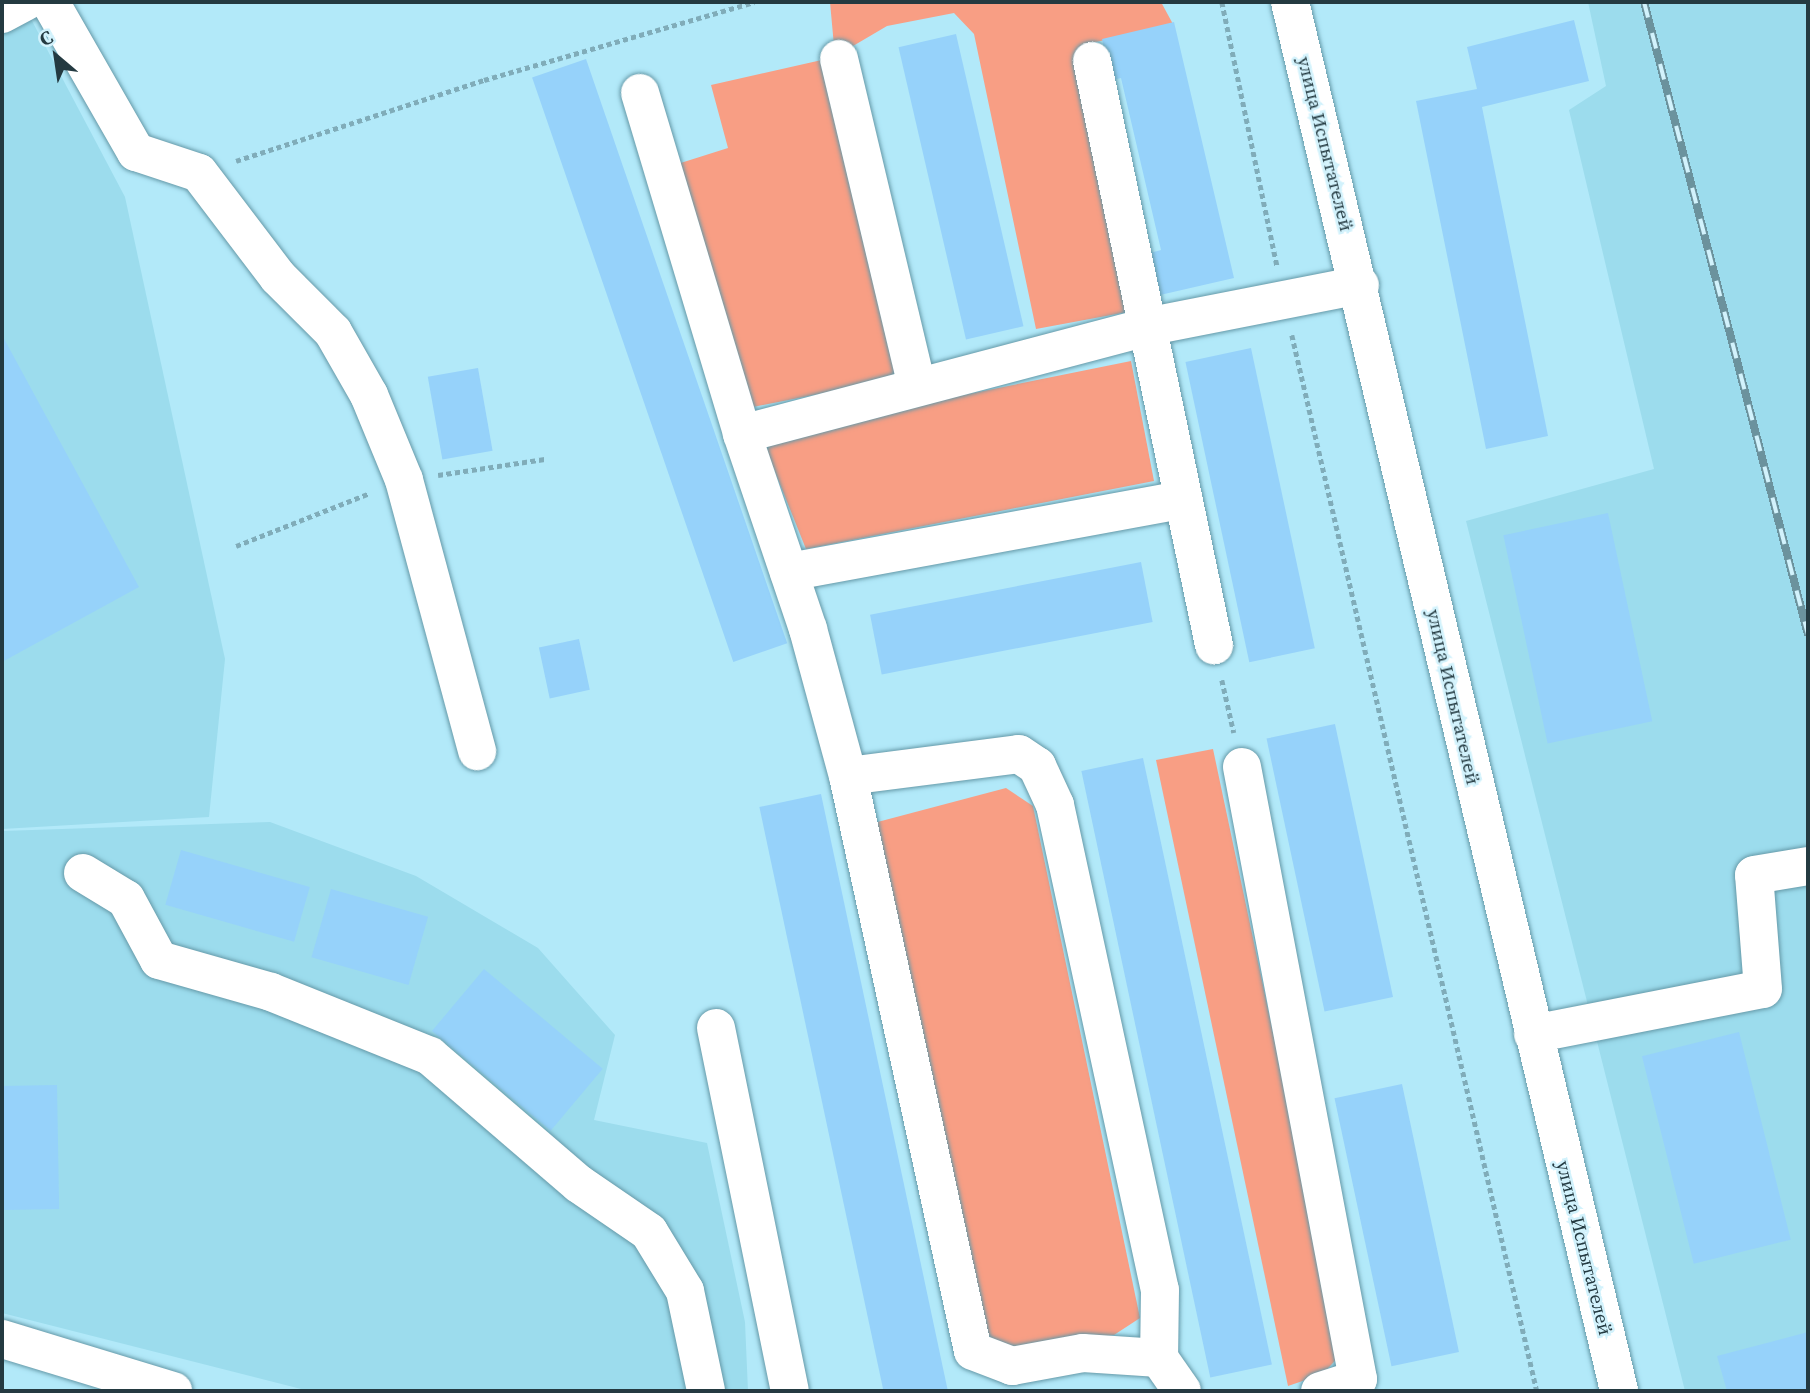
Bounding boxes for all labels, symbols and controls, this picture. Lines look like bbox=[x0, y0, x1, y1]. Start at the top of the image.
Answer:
north arrow bbox=[21, 21, 91, 91]
text: С bbox=[34, 23, 57, 52]
street label: улица Испытателей bbox=[1292, 54, 1358, 234]
street label: улица Испытателей bbox=[1422, 607, 1484, 787]
street label: улица Испытателей bbox=[1551, 1158, 1617, 1338]

